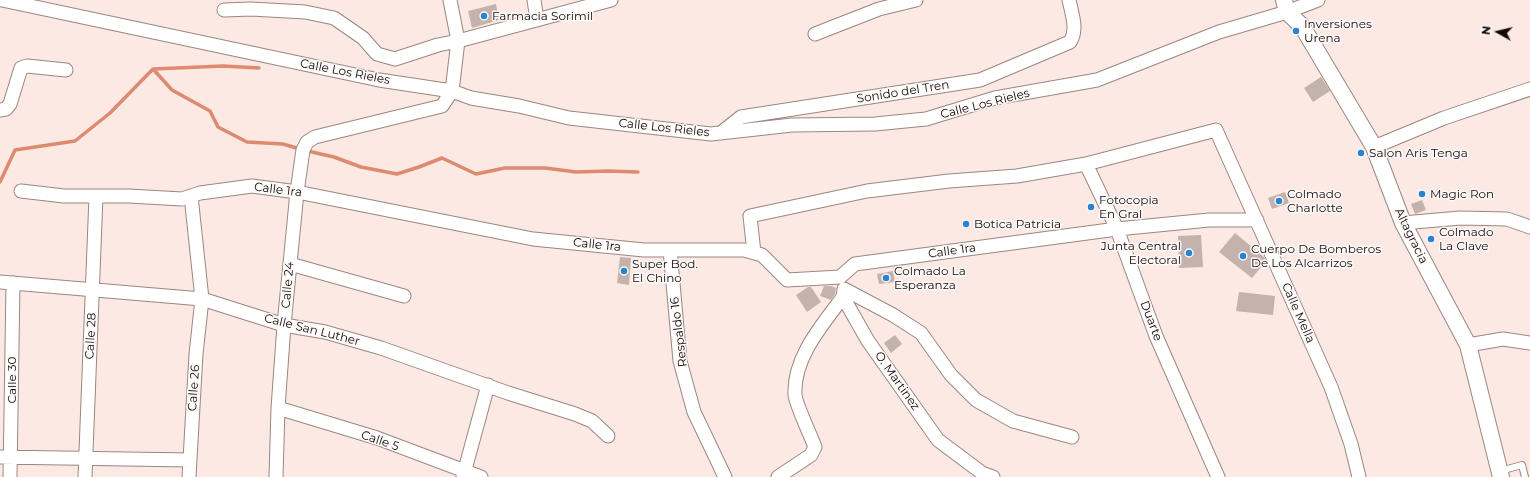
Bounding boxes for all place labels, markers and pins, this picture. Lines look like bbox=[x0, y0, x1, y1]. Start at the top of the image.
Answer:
place label: Farmacia Sorimil bbox=[492, 9, 593, 23]
marker: Farmacia Sorimil bbox=[479, 11, 489, 21]
place label: Inversiones Urena bbox=[1304, 17, 1372, 45]
marker: Inversiones Urena bbox=[1291, 26, 1301, 36]
place label: Salon Aris Tenga bbox=[1369, 146, 1468, 160]
marker: Salon Aris Tenga bbox=[1356, 148, 1366, 158]
place label: Colmado Charlotte bbox=[1287, 187, 1343, 215]
place label: Magic Ron bbox=[1430, 187, 1494, 201]
marker: Magic Ron bbox=[1417, 189, 1427, 199]
place label: Fotocopia En Gral bbox=[1099, 193, 1159, 221]
marker: Colmado Charlotte bbox=[1274, 196, 1284, 206]
marker: Fotocopia En Gral bbox=[1086, 202, 1096, 212]
place label: Botica Patricia bbox=[974, 217, 1061, 231]
marker: Botica Patricia bbox=[961, 219, 971, 229]
place label: Colmado La Clave bbox=[1439, 225, 1493, 253]
marker: Colmado La Clave bbox=[1426, 234, 1436, 244]
place label: Junta Central Electoral bbox=[1101, 239, 1181, 267]
place label: Cuerpo De Bomberos De Los Alcarrizos bbox=[1251, 242, 1381, 270]
marker: Junta Central Electoral bbox=[1184, 248, 1194, 258]
marker: Cuerpo De Bomberos De Los Alcarrizos bbox=[1238, 251, 1248, 261]
place label: Super Bod. El Chino bbox=[632, 257, 698, 285]
place label: Colmado La Esperanza bbox=[894, 264, 966, 292]
marker: Super Bod. El Chino bbox=[619, 266, 629, 276]
marker: Colmado La Esperanza bbox=[881, 273, 891, 283]

